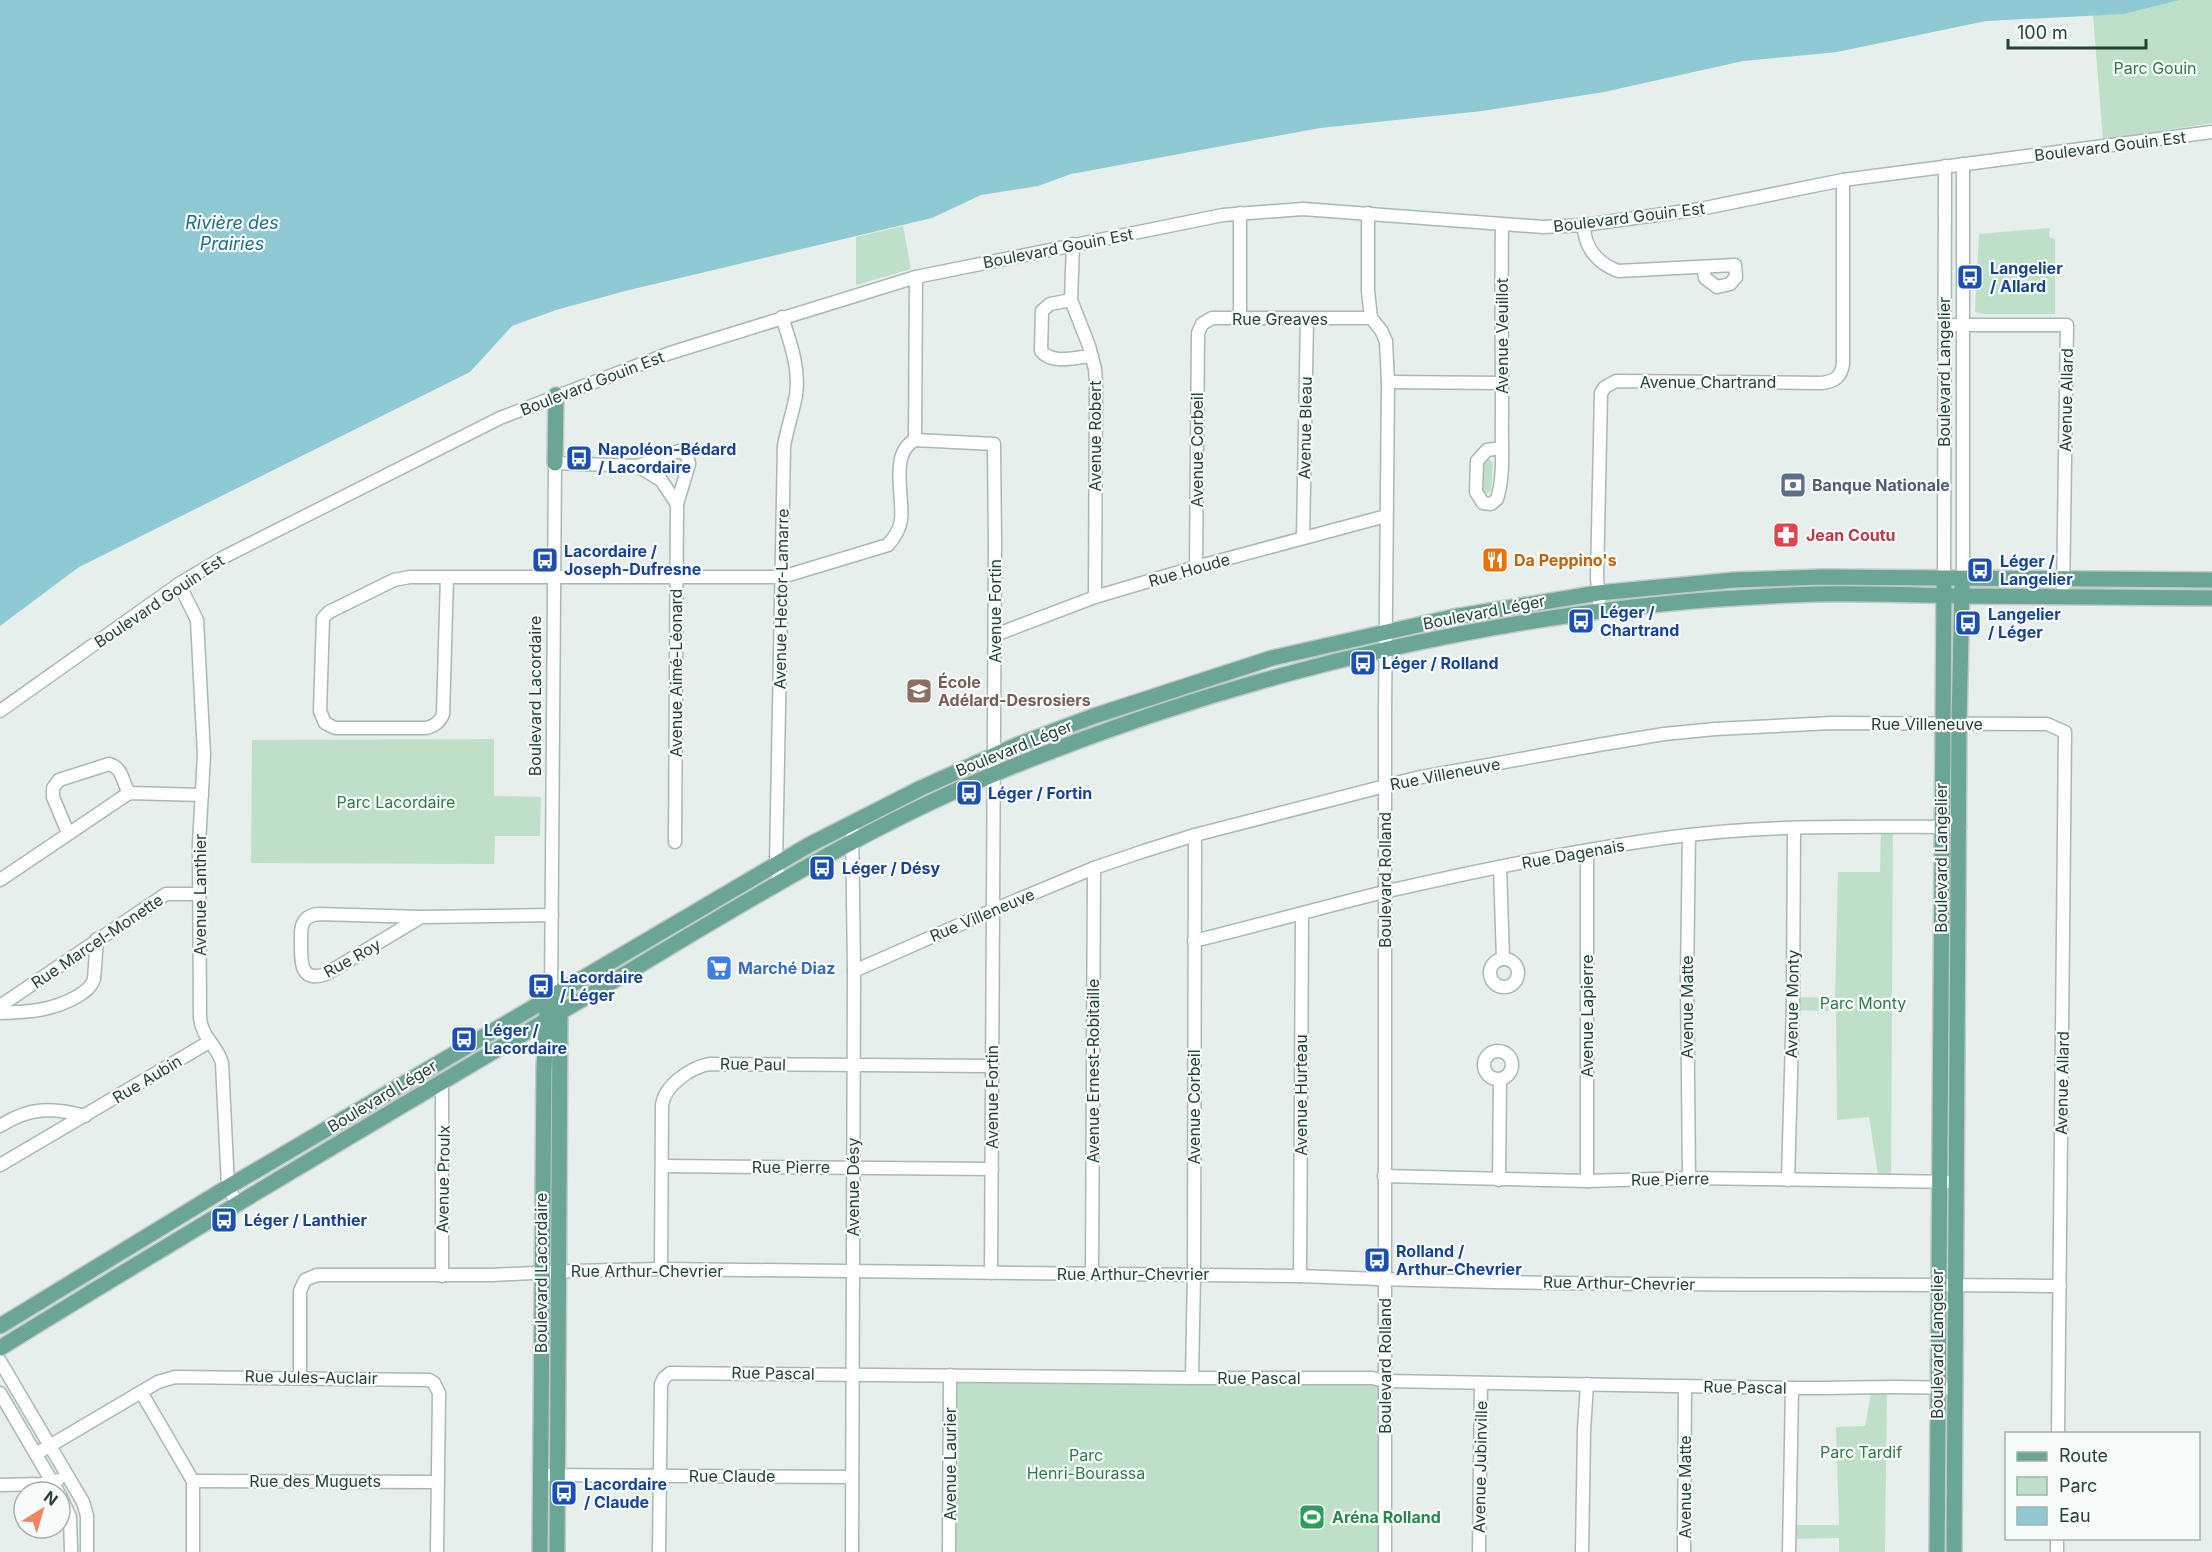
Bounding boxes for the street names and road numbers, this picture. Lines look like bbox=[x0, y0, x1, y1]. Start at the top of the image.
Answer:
street label: Boulevard Gouin Est bbox=[2033, 127, 2187, 165]
street label: Boulevard Gouin Est bbox=[1552, 198, 1706, 236]
street label: Boulevard Gouin Est bbox=[981, 224, 1135, 272]
street label: Avenue Veuillot bbox=[1492, 278, 1512, 394]
street label: Boulevard Langelier bbox=[1934, 297, 1954, 447]
street label: Rue Greaves bbox=[1232, 309, 1328, 329]
street label: Boulevard Gouin Est bbox=[517, 346, 667, 420]
street label: Avenue Allard bbox=[2055, 348, 2077, 452]
street label: Avenue Chartrand bbox=[1640, 372, 1776, 392]
street label: Avenue Bleau bbox=[1294, 376, 1316, 480]
street label: Avenue Robert bbox=[1085, 381, 1105, 492]
street label: Avenue Corbeil bbox=[1187, 392, 1207, 508]
street label: Avenue Hector-Lamarre bbox=[769, 508, 793, 690]
street label: Rue Houde bbox=[1146, 549, 1232, 591]
street label: Boulevard Gouin Est bbox=[90, 550, 228, 652]
street label: Avenue Fortin bbox=[985, 559, 1005, 663]
street label: Avenue Aimé-Léonard bbox=[666, 589, 686, 757]
street label: Boulevard Léger bbox=[1421, 590, 1547, 634]
street label: Boulevard Lacordaire bbox=[525, 616, 545, 776]
street label: Rue Villeneuve bbox=[1871, 714, 1983, 734]
street label: Boulevard Léger bbox=[953, 716, 1075, 780]
street label: Rue Villeneuve bbox=[1388, 754, 1502, 794]
street label: Boulevard Langelier bbox=[1931, 783, 1951, 933]
street label: Boulevard Rolland bbox=[1375, 812, 1395, 948]
street label: Avenue Lanthier bbox=[190, 834, 210, 956]
street label: Rue Dagenais bbox=[1520, 835, 1626, 873]
street label: Rue Villeneuve bbox=[927, 884, 1037, 946]
street label: Rue Marcel-Monette bbox=[27, 889, 167, 993]
street label: Rue Roy bbox=[320, 934, 384, 982]
street label: Avenue Monty bbox=[1781, 949, 1803, 1059]
street label: Avenue Lapierre bbox=[1577, 954, 1597, 1078]
street label: Avenue Matte bbox=[1677, 955, 1697, 1059]
street label: Avenue Ernest-Robitaille bbox=[1083, 979, 1103, 1163]
street label: Avenue Allard bbox=[2051, 1031, 2073, 1135]
street label: Avenue Hurteau bbox=[1291, 1034, 1311, 1156]
street label: Avenue Fortin bbox=[982, 1045, 1002, 1149]
street label: Avenue Corbeil bbox=[1184, 1049, 1204, 1165]
street label: Rue Aubin bbox=[109, 1051, 185, 1107]
street label: Rue Paul bbox=[720, 1053, 786, 1075]
street label: Boulevard Léger bbox=[324, 1056, 440, 1136]
street label: Avenue Proulx bbox=[432, 1124, 454, 1233]
street label: Avenue Désy bbox=[843, 1137, 863, 1237]
street label: Rue Pierre bbox=[752, 1157, 830, 1177]
street label: Rue Pierre bbox=[1631, 1168, 1709, 1190]
street label: Boulevard Lacordaire bbox=[531, 1193, 551, 1353]
street label: Rue Arthur-Chevrier bbox=[571, 1261, 723, 1281]
street label: Rue Arthur-Chevrier bbox=[1057, 1264, 1209, 1284]
street label: Boulevard Langelier bbox=[1927, 1269, 1947, 1419]
street label: Rue Arthur-Chevrier bbox=[1543, 1272, 1695, 1294]
street label: Boulevard Rolland bbox=[1375, 1298, 1395, 1434]
street label: Rue Pascal bbox=[731, 1362, 815, 1384]
street label: Rue Jules-Auclair bbox=[244, 1366, 378, 1388]
street label: Rue Pascal bbox=[1217, 1368, 1301, 1388]
street label: Rue Pascal bbox=[1703, 1376, 1787, 1398]
street label: Avenue Jubinville bbox=[1469, 1401, 1491, 1533]
street label: Avenue Laurier bbox=[940, 1407, 960, 1521]
street label: Avenue Matte bbox=[1675, 1435, 1695, 1539]
street label: Rue Claude bbox=[689, 1466, 775, 1486]
street label: Rue des Muguets bbox=[249, 1471, 381, 1491]

